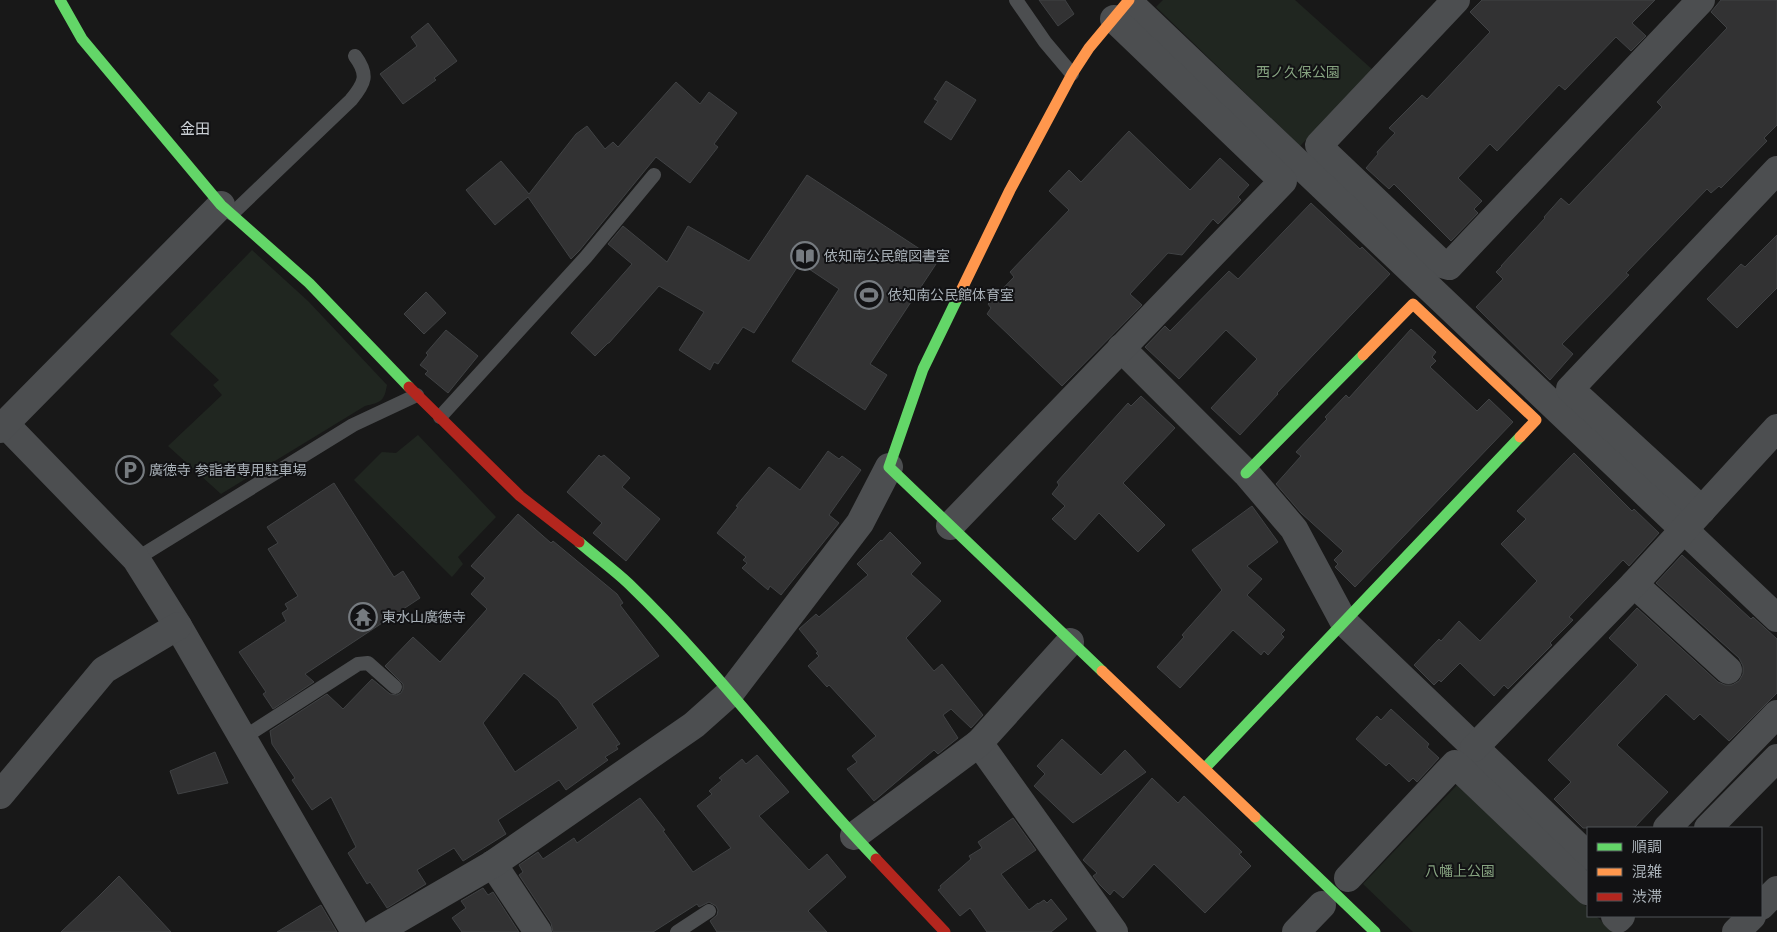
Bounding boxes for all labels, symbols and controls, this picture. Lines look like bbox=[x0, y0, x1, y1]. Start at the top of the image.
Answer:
park label: 西ノ久保公園 bbox=[1256, 63, 1340, 81]
district label: 金田 bbox=[180, 119, 210, 138]
library icon: 依知南公民館図書室 bbox=[790, 241, 820, 271]
place label: 依知南公民館図書室 bbox=[823, 247, 950, 265]
sports icon: 依知南公民館体育室 bbox=[854, 280, 884, 310]
place label: 依知南公民館体育室 bbox=[887, 286, 1014, 304]
parking icon: 廣徳寺 参詣者専用駐車場 bbox=[115, 455, 145, 485]
place label: 廣徳寺 参詣者専用駐車場 bbox=[149, 461, 307, 479]
temple icon: 東水山廣徳寺 bbox=[348, 602, 378, 632]
place label: 東水山廣徳寺 bbox=[382, 608, 466, 626]
legend bbox=[1587, 827, 1762, 917]
text: 順調 bbox=[1632, 837, 1662, 856]
park label: 八幡上公園 bbox=[1425, 862, 1495, 880]
text: 混雑 bbox=[1632, 862, 1662, 881]
text: 渋滞 bbox=[1632, 887, 1662, 906]

